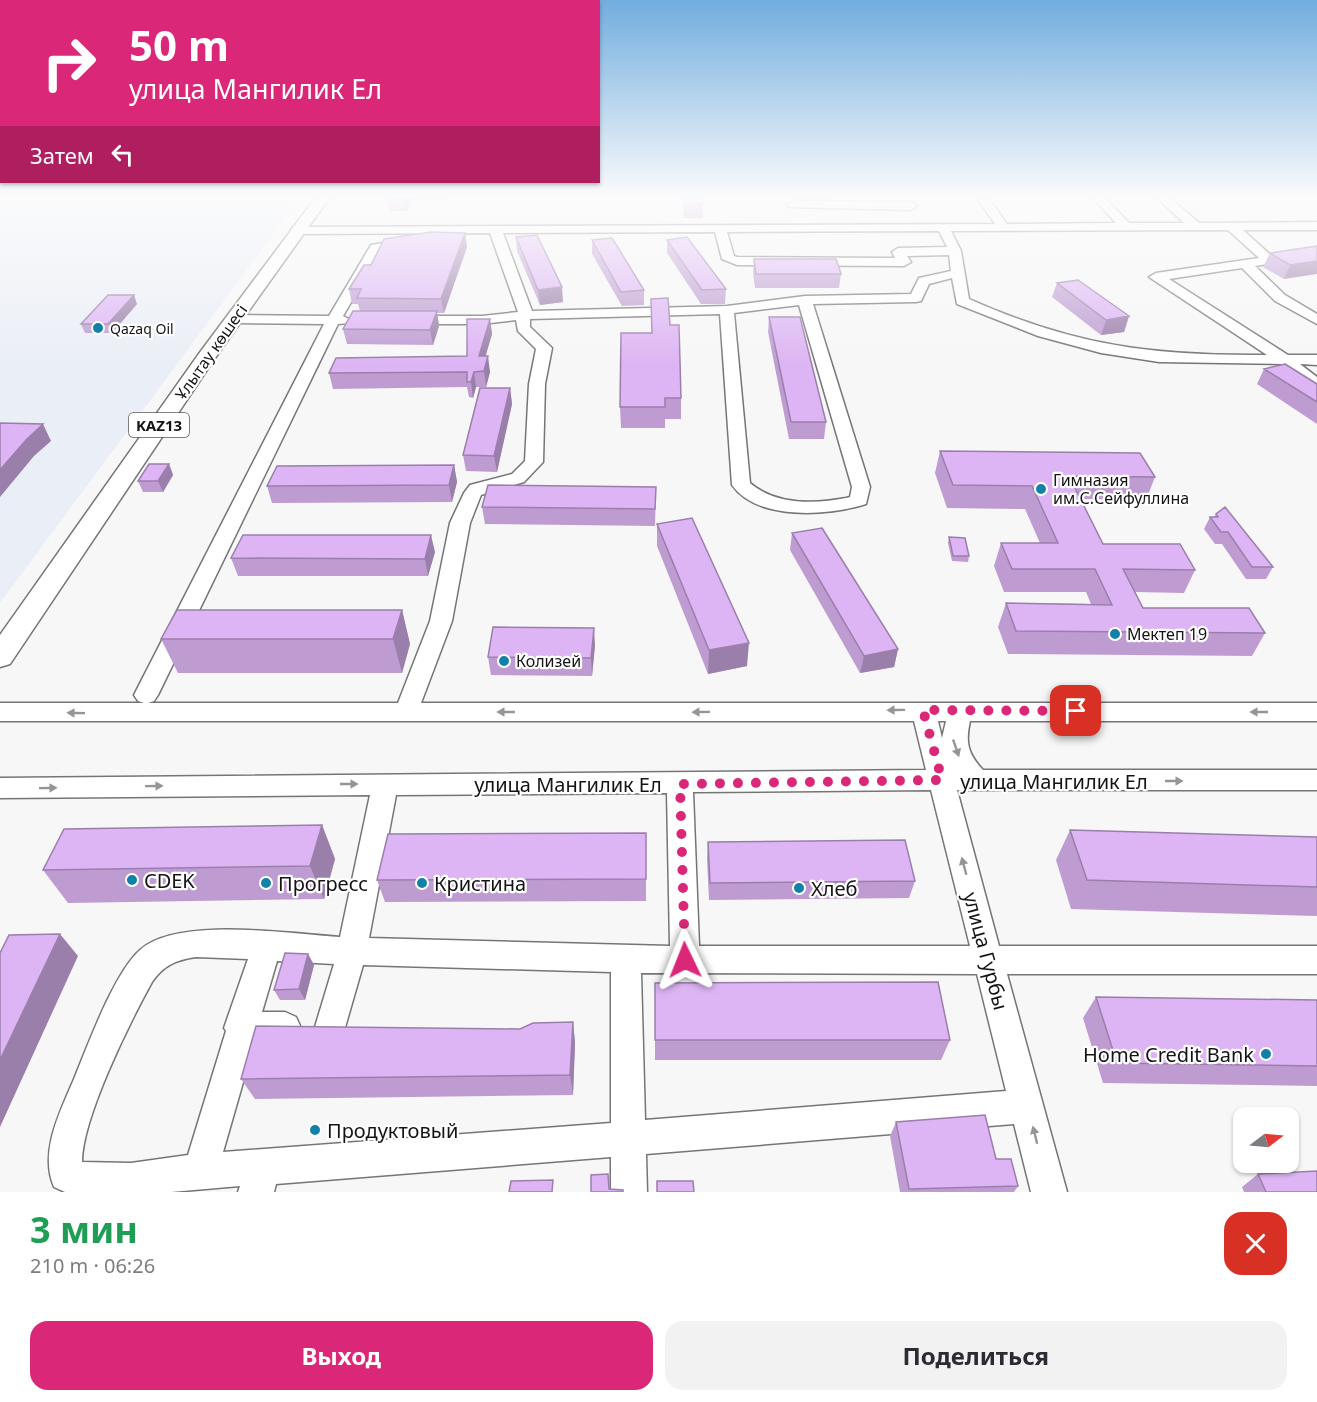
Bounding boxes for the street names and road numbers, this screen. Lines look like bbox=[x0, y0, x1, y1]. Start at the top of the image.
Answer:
street label: Ұлытау көшесі bbox=[170, 300, 252, 404]
road number: KAZ13 bbox=[129, 413, 189, 437]
street label: улица Мангилик Ел bbox=[960, 768, 1148, 795]
street label: улица Мангилик Ел bbox=[474, 771, 662, 798]
street label: улица Гурбы bbox=[957, 889, 1015, 1013]

